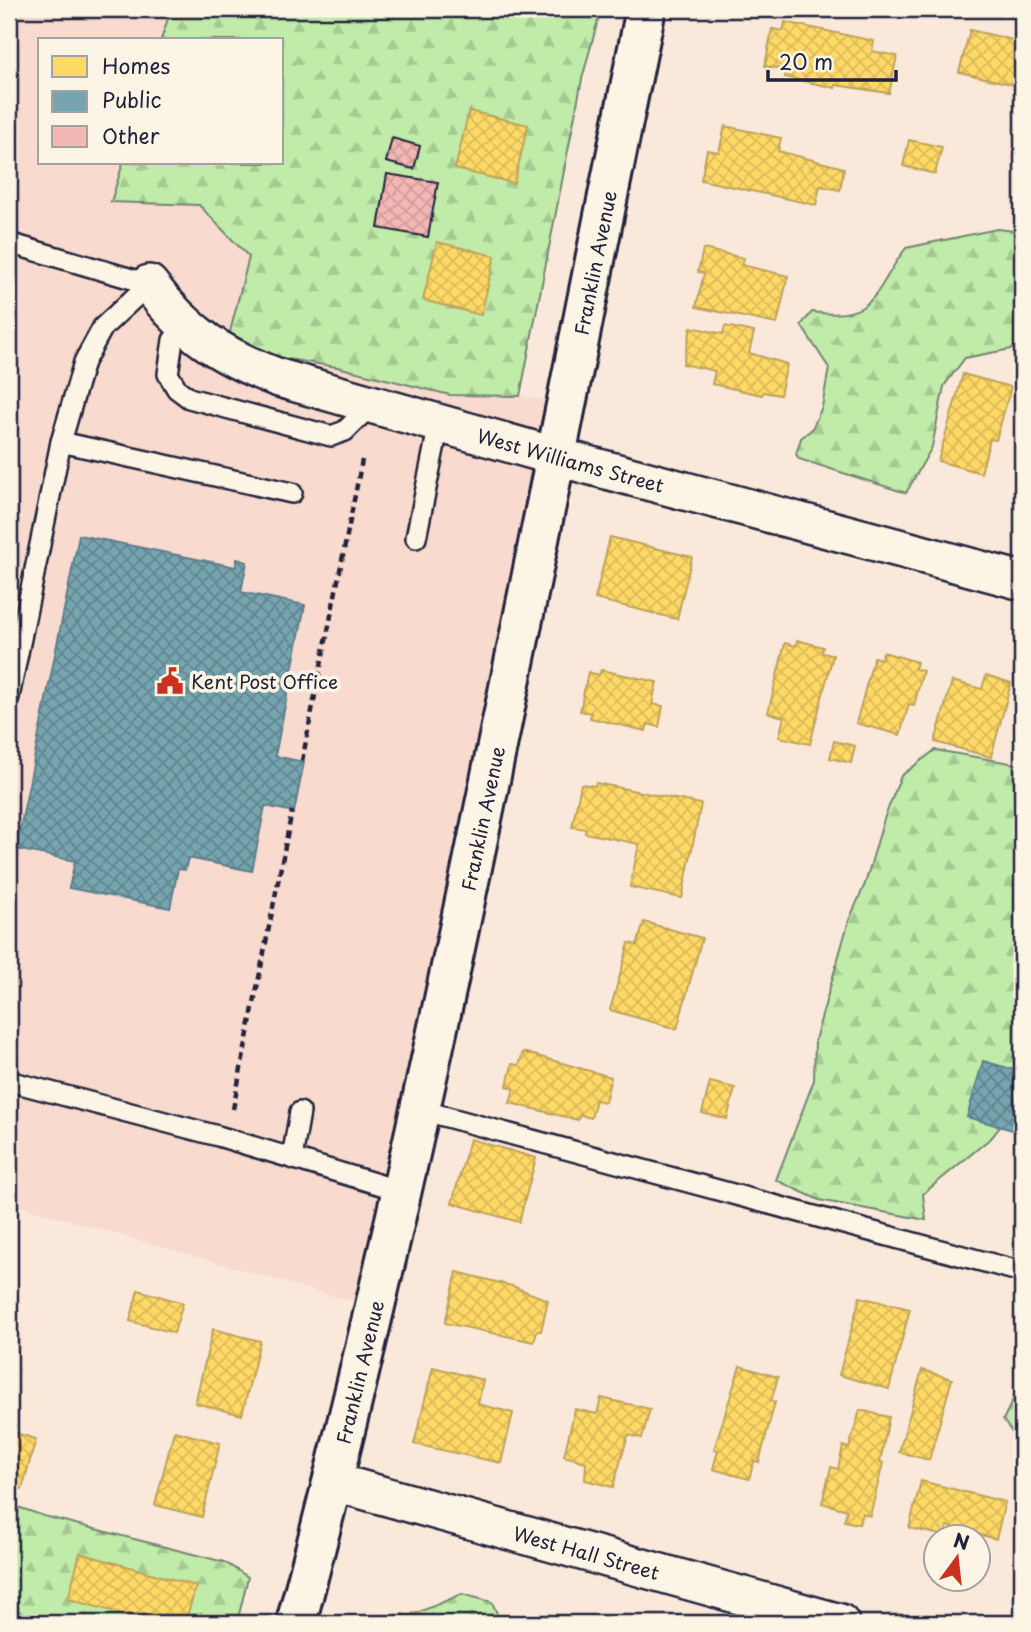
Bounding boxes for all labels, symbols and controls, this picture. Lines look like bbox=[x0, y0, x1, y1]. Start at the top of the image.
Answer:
legend bbox=[38, 38, 284, 164]
scale bar bbox=[768, 38, 896, 82]
text: 20 m bbox=[779, 45, 833, 77]
text: Homes bbox=[102, 49, 170, 81]
text: Public bbox=[102, 83, 162, 115]
text: Other bbox=[102, 119, 160, 151]
street label: Franklin Avenue bbox=[566, 188, 623, 337]
street label: West Williams Street bbox=[474, 421, 667, 499]
public building icon: Kent Post Office bbox=[155, 666, 185, 696]
place label: Kent Post Office bbox=[191, 667, 338, 695]
street label: Franklin Avenue bbox=[454, 744, 511, 893]
street label: Franklin Avenue bbox=[328, 1297, 390, 1447]
street label: West Hall Street bbox=[510, 1519, 663, 1586]
north arrow bbox=[922, 1524, 992, 1594]
text: N bbox=[951, 1525, 973, 1556]

